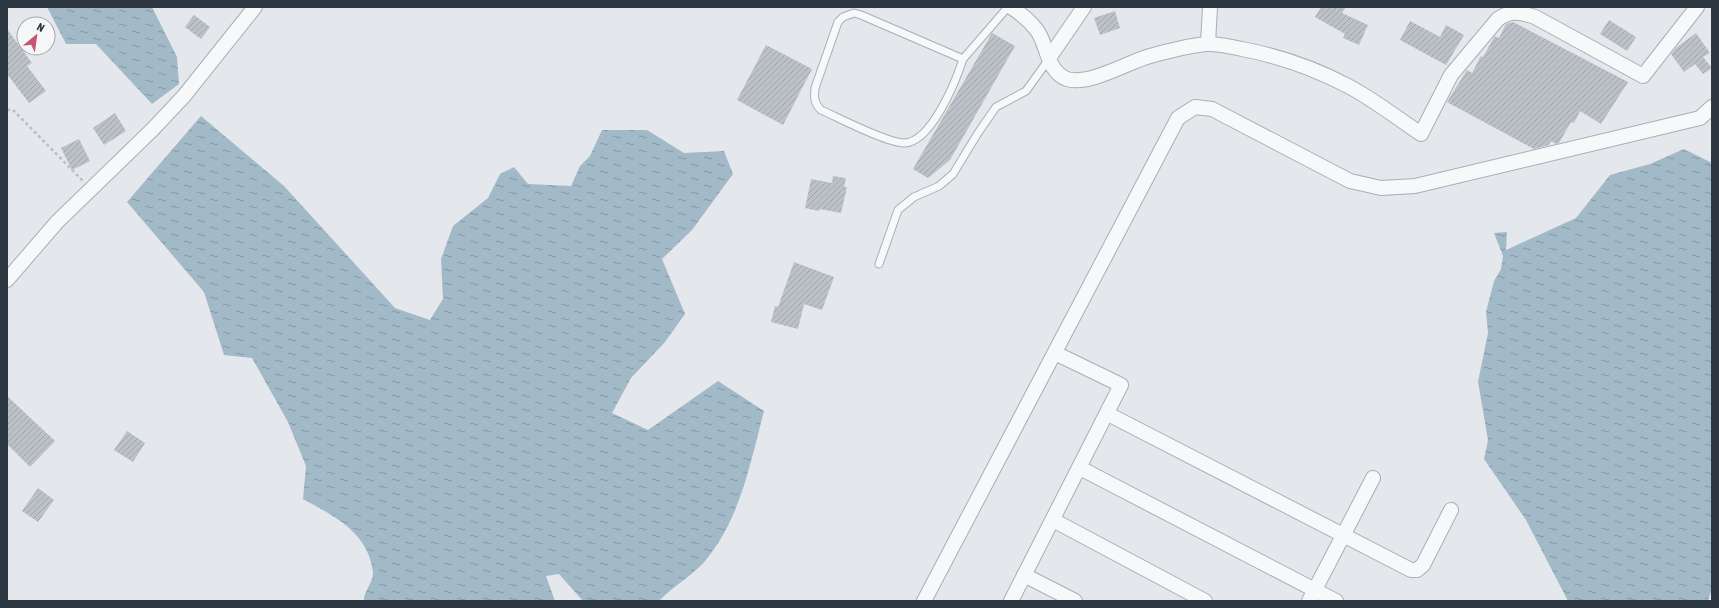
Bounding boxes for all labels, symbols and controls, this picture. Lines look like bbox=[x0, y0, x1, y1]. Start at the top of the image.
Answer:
north arrow bbox=[16, 16, 56, 56]
text: N bbox=[35, 20, 47, 34]

